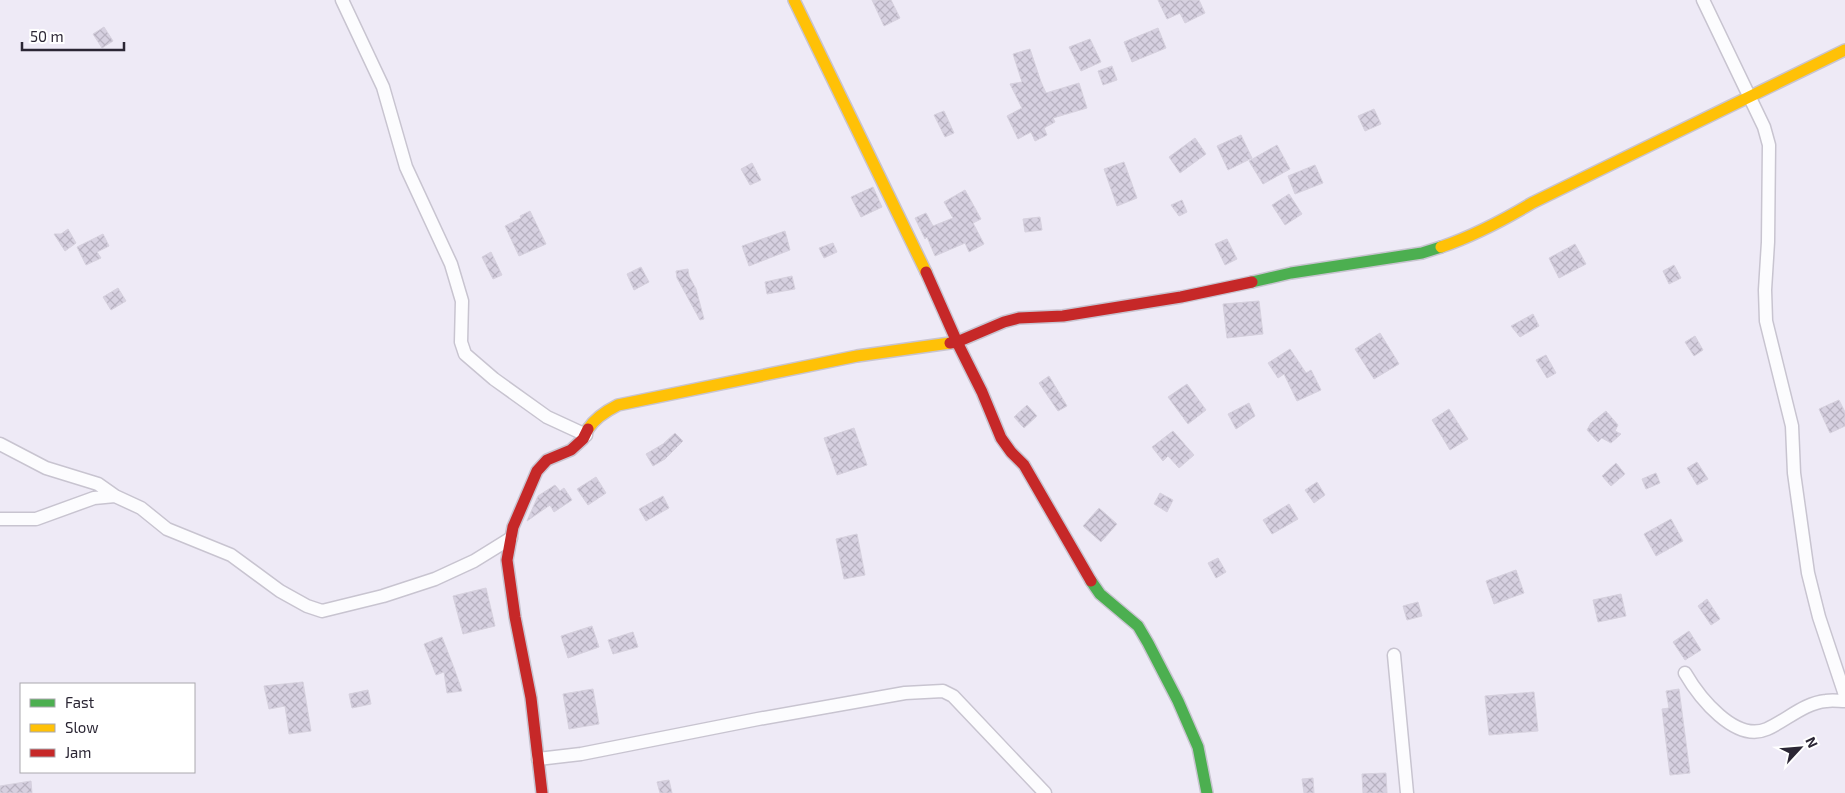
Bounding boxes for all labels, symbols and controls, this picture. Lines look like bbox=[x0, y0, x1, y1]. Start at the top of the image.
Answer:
scale bar bbox=[22, 20, 125, 52]
text: 50 m bbox=[30, 27, 64, 45]
legend bbox=[20, 683, 195, 773]
text: Fast bbox=[65, 693, 95, 711]
text: Slow bbox=[65, 718, 99, 736]
north arrow bbox=[1775, 723, 1825, 773]
text: N bbox=[1802, 734, 1822, 750]
text: Jam bbox=[65, 743, 91, 761]

